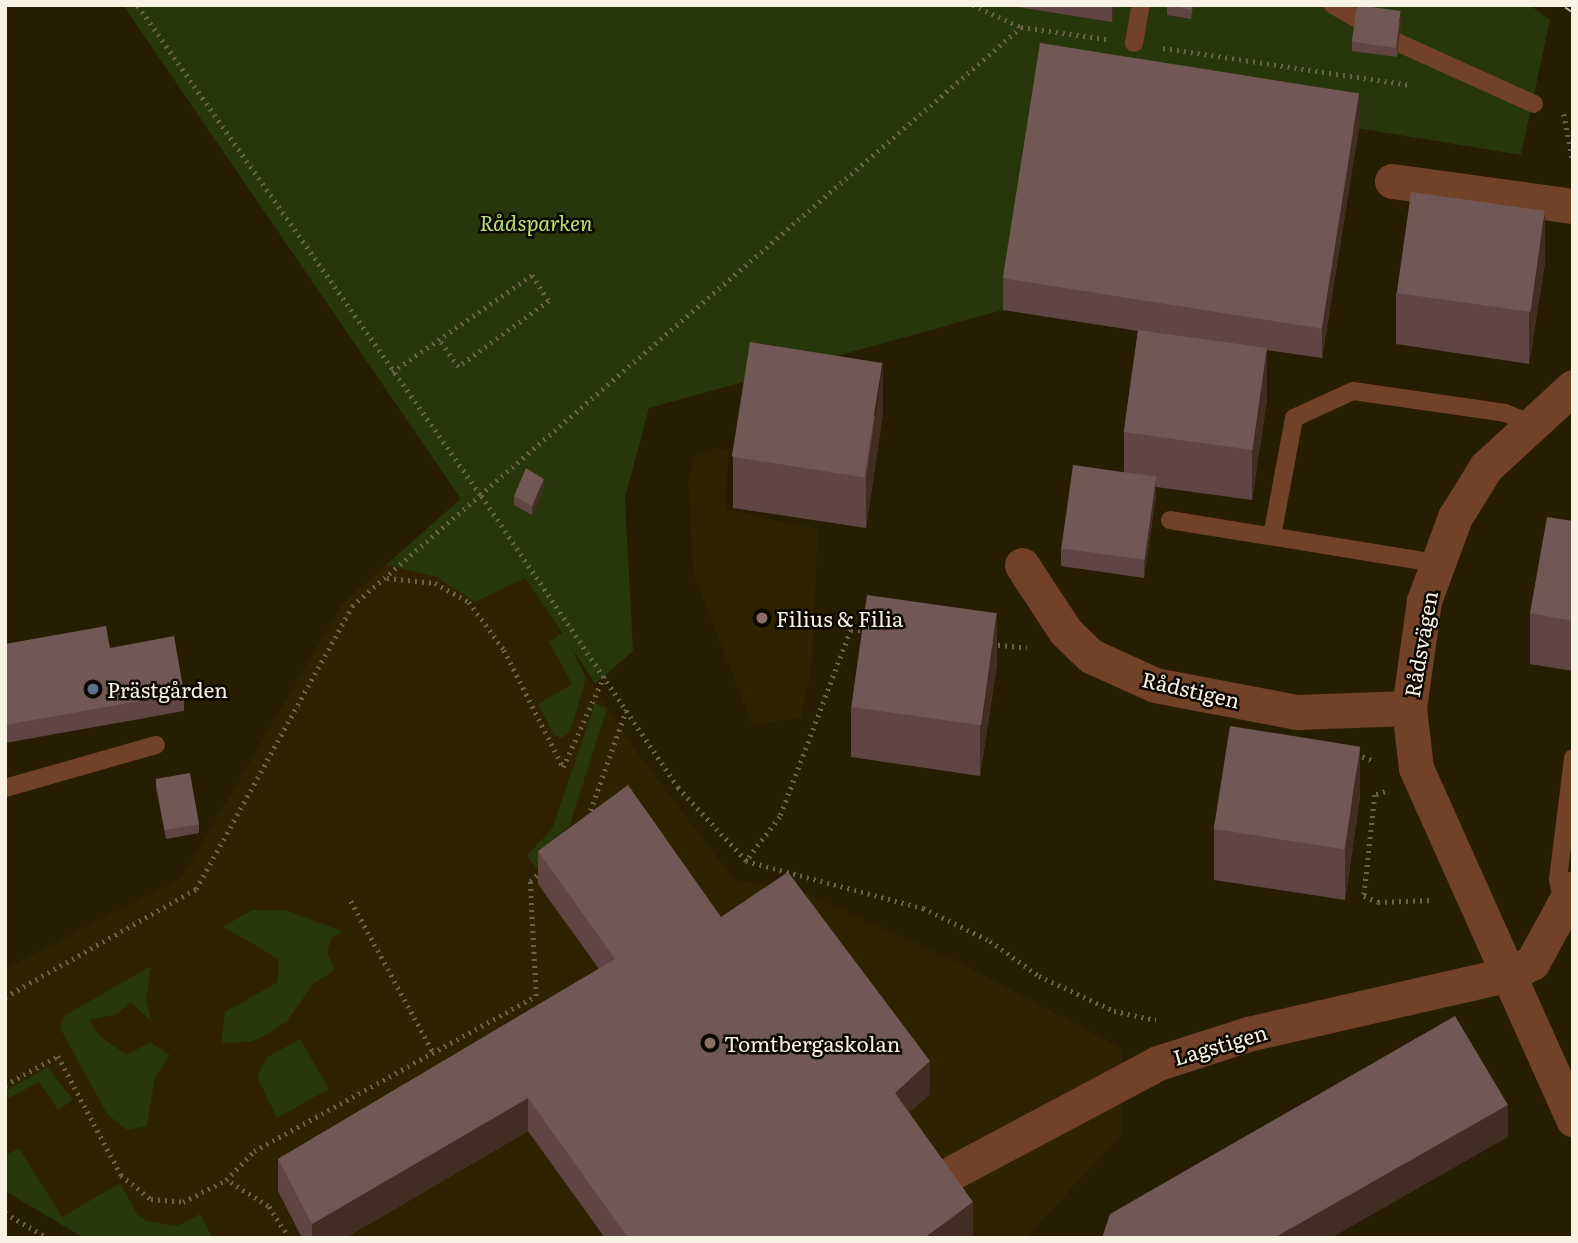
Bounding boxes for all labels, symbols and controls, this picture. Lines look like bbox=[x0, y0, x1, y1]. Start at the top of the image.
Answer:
park label: Rådsparken bbox=[479, 209, 593, 235]
street label: Rådsvägen bbox=[1398, 589, 1442, 699]
place label: Filius & Filia bbox=[776, 605, 903, 631]
marker: Filius & Filia bbox=[754, 610, 770, 626]
street label: Rådstigen bbox=[1140, 666, 1242, 712]
place label: Prästgården bbox=[107, 676, 228, 702]
marker: Prästgården bbox=[85, 681, 101, 697]
street label: Lagstigen bbox=[1170, 1019, 1270, 1069]
place label: Tomtbergaskolan bbox=[724, 1030, 900, 1056]
marker: Tomtbergaskolan bbox=[702, 1035, 718, 1051]

